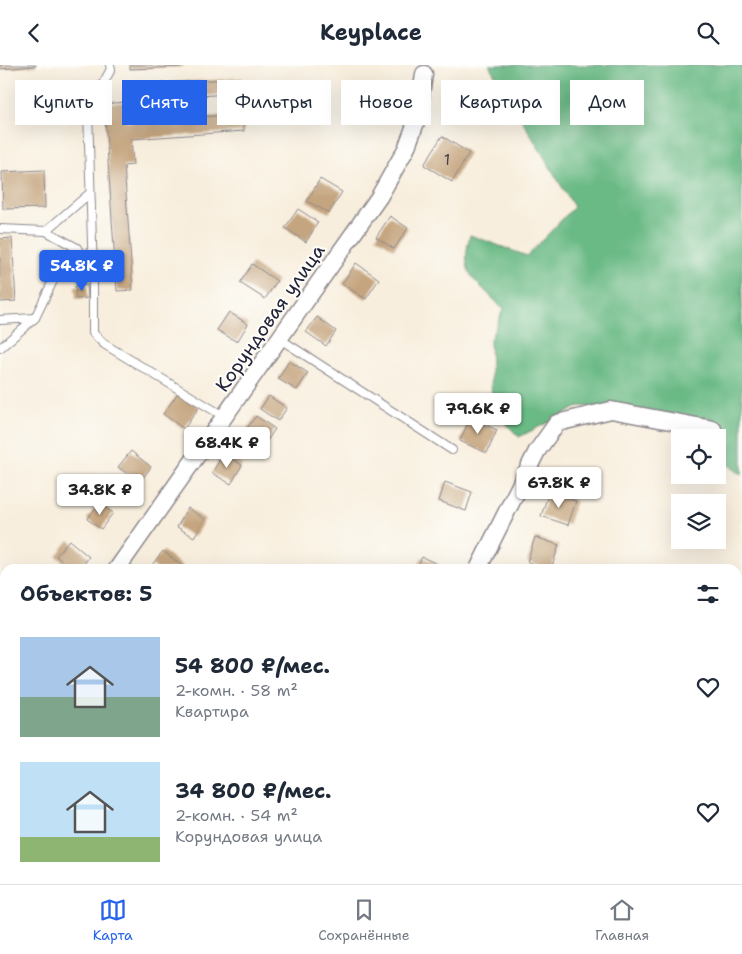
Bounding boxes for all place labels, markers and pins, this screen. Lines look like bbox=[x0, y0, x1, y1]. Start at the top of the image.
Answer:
pin: 54.8K ₽ bbox=[36, 249, 128, 292]
pin: 79.6K ₽ bbox=[432, 393, 524, 435]
pin: 68.4K ₽ bbox=[181, 427, 273, 469]
pin: 67.8K ₽ bbox=[513, 467, 605, 509]
pin: 34.8K ₽ bbox=[54, 473, 146, 516]

